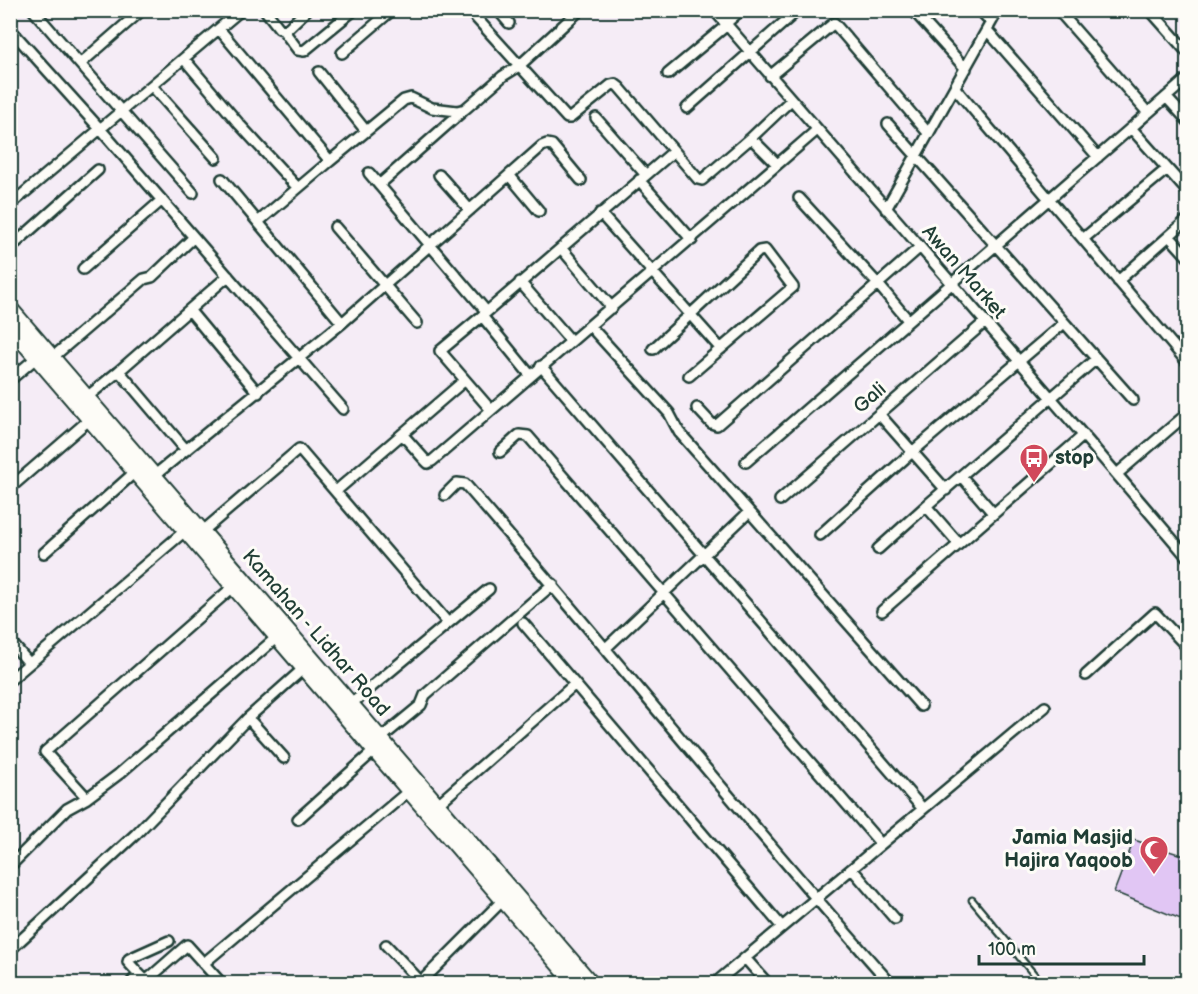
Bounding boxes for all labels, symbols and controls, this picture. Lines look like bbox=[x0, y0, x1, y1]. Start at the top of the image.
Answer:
street label: Awan Market bbox=[917, 220, 1011, 324]
street label: Gali bbox=[849, 377, 891, 419]
bus stop icon: stop bbox=[1018, 442, 1050, 484]
place label: stop bbox=[1055, 446, 1094, 470]
street label: Kamahan - Lidhar Road bbox=[237, 545, 395, 721]
place label: Jamia Masjid Hajira Yaqoob bbox=[1004, 826, 1133, 873]
mosque icon: Jamia Masjid Hajira Yaqoob bbox=[1138, 834, 1170, 876]
scale bar bbox=[979, 928, 1144, 966]
text: 100 m bbox=[988, 939, 1036, 960]

